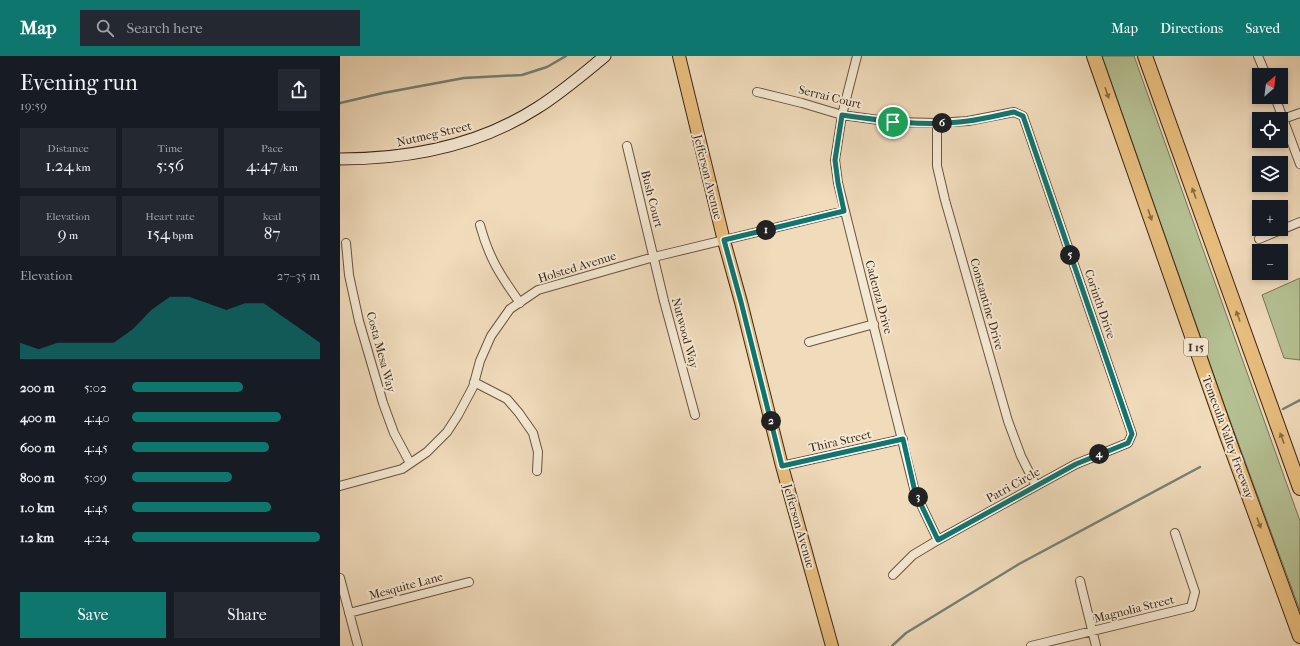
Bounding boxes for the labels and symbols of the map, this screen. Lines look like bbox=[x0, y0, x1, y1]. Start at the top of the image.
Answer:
north arrow bbox=[1252, 68, 1288, 104]
street label: Serrai Court bbox=[797, 82, 864, 112]
one-way arrow bbox=[1104, 87, 1110, 99]
pin bbox=[876, 105, 910, 139]
pin: 6 bbox=[932, 113, 952, 133]
street label: Nutmeg Street bbox=[395, 118, 474, 149]
street label: Jefferson Avenue bbox=[690, 132, 725, 221]
street label: Bush Court bbox=[638, 169, 666, 230]
one-way arrow bbox=[1191, 187, 1197, 199]
one-way arrow bbox=[1147, 210, 1153, 222]
pin: 1 bbox=[756, 220, 776, 240]
pin: 5 bbox=[1060, 245, 1080, 265]
street label: Holsted Avenue bbox=[536, 248, 618, 286]
street label: Constantine Drive bbox=[967, 257, 1007, 352]
street label: Cadenza Drive bbox=[862, 259, 896, 335]
street label: Corinth Drive bbox=[1082, 267, 1118, 341]
street label: Nutwood Way bbox=[669, 296, 701, 370]
one-way arrow bbox=[1235, 309, 1241, 321]
street label: Costa Mesa Way bbox=[363, 310, 399, 394]
road number: I 15 bbox=[1184, 338, 1208, 356]
street label: Temecula Valley Freeway bbox=[1199, 373, 1257, 501]
pin: 2 bbox=[761, 411, 781, 431]
street label: Thira Street bbox=[807, 427, 873, 455]
one-way arrow bbox=[1279, 432, 1285, 444]
pin: 4 bbox=[1089, 444, 1109, 464]
street label: Patri Circle bbox=[984, 465, 1042, 505]
street label: Jefferson Avenue bbox=[780, 481, 818, 570]
pin: 3 bbox=[908, 487, 928, 507]
one-way arrow bbox=[1256, 517, 1262, 529]
street label: Mesquite Lane bbox=[367, 569, 445, 603]
street label: Magnolia Street bbox=[1092, 592, 1176, 626]

